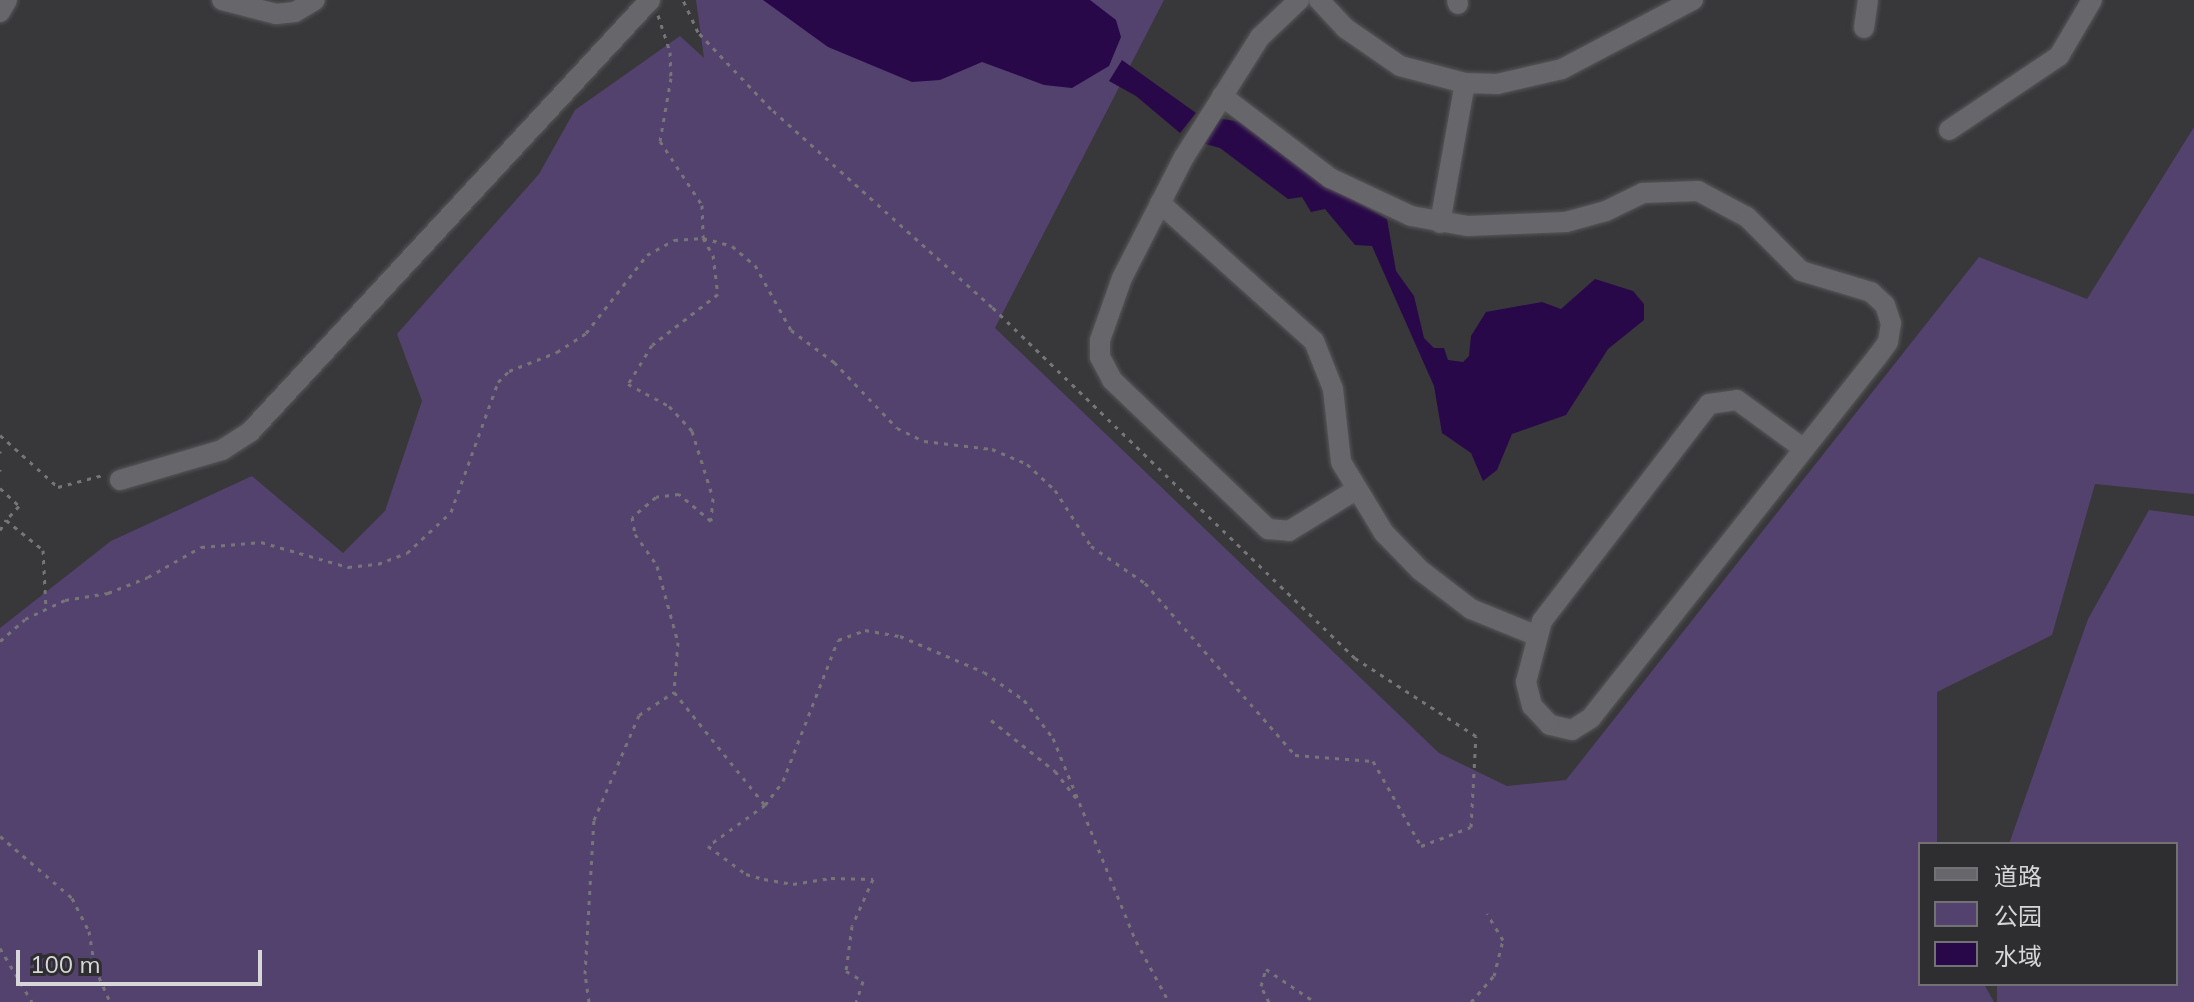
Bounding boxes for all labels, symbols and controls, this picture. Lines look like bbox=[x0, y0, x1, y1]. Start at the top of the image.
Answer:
legend bbox=[1918, 842, 2178, 986]
text: 道路 bbox=[1994, 861, 2042, 891]
text: 公园 bbox=[1994, 901, 2042, 931]
scale bar bbox=[20, 934, 266, 984]
text: 水域 bbox=[1994, 941, 2042, 971]
text: 100 m bbox=[30, 949, 101, 979]

